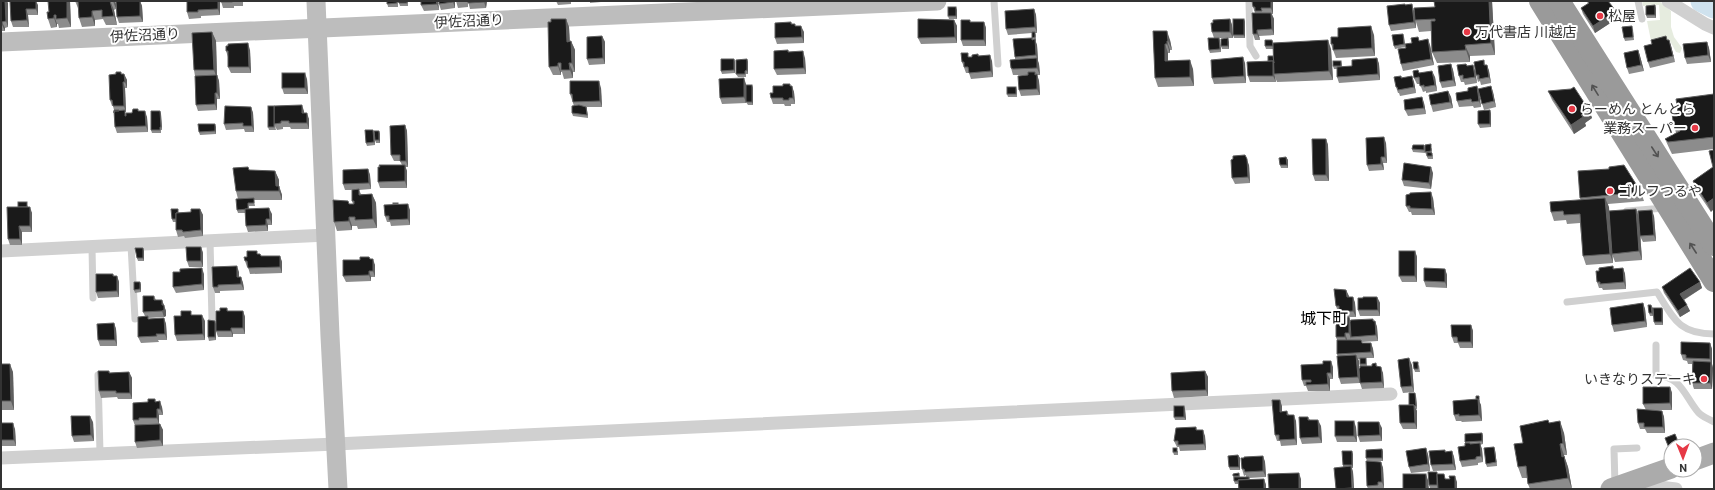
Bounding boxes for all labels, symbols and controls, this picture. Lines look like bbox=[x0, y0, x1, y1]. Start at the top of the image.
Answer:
place label: 松屋 bbox=[1608, 8, 1636, 24]
street label: 伊佐沼通り bbox=[434, 11, 504, 31]
marker: 松屋 bbox=[1595, 11, 1605, 21]
place label: 万代書店 川越店 bbox=[1475, 24, 1576, 40]
street label: 伊佐沼通り bbox=[110, 25, 180, 45]
marker: 万代書店 川越店 bbox=[1462, 27, 1472, 37]
one-way arrow bbox=[1590, 84, 1598, 96]
place label: らーめん とんとら bbox=[1580, 101, 1695, 117]
marker: らーめん とんとら bbox=[1567, 104, 1577, 114]
place label: 業務スーパー bbox=[1603, 120, 1687, 136]
marker: 業務スーパー bbox=[1690, 123, 1700, 133]
one-way arrow bbox=[1651, 146, 1659, 157]
place label: ゴルフつるや bbox=[1618, 183, 1702, 199]
marker: ゴルフつるや bbox=[1605, 186, 1615, 196]
one-way arrow bbox=[1689, 243, 1697, 254]
district label: 城下町 bbox=[1300, 309, 1348, 328]
place label: いきなりステーキ bbox=[1584, 371, 1696, 387]
marker: いきなりステーキ bbox=[1699, 374, 1709, 384]
north arrow bbox=[1663, 438, 1703, 478]
text: N bbox=[1679, 461, 1687, 474]

